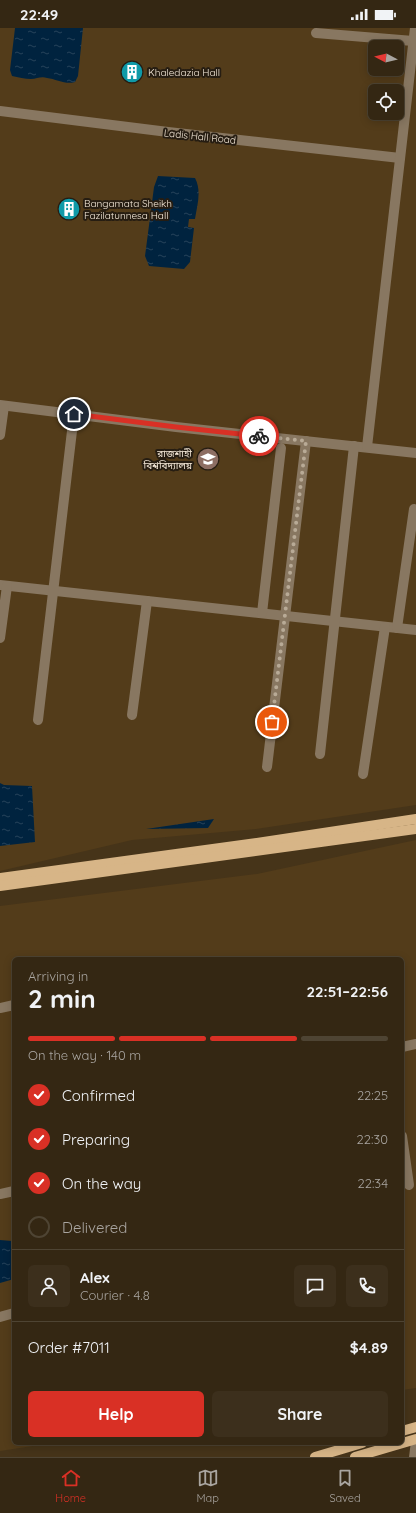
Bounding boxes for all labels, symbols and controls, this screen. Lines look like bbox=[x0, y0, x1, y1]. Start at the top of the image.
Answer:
text: 22:49 bbox=[20, 5, 58, 24]
north arrow bbox=[368, 40, 404, 76]
map controls bbox=[368, 40, 404, 120]
building icon: Khaledazia Hall bbox=[119, 59, 145, 85]
place label: Khaledazia Hall bbox=[148, 66, 220, 79]
button: locate bbox=[368, 84, 404, 120]
street label: Ladis Hall Road bbox=[163, 126, 237, 147]
building icon: Bangamata Sheikh Fazilatunnesa Hall bbox=[56, 196, 82, 222]
place label: Bangamata Sheikh Fazilatunnesa Hall bbox=[84, 197, 172, 222]
pin bbox=[57, 397, 91, 431]
icon: home bbox=[63, 403, 85, 425]
courier bbox=[239, 416, 279, 456]
icon: bike bbox=[248, 425, 270, 447]
school or university icon: রাজশাহী বিশ্ববিদ্যালয় bbox=[195, 446, 221, 472]
place label: রাজশাহী বিশ্ববিদ্যালয় bbox=[142, 447, 193, 472]
pin bbox=[255, 705, 289, 739]
icon: bag bbox=[261, 711, 283, 733]
text: Arriving in bbox=[28, 968, 88, 984]
text: 2 min bbox=[28, 982, 96, 1015]
text: 22:51–22:56 bbox=[307, 982, 388, 1001]
text: On the way · 140 m bbox=[28, 1047, 141, 1063]
icon: check bbox=[28, 1084, 50, 1106]
text: Confirmed bbox=[62, 1086, 135, 1105]
text: 22:25 bbox=[357, 1087, 388, 1103]
icon: check bbox=[28, 1128, 50, 1150]
text: Preparing bbox=[62, 1130, 130, 1149]
text: 22:30 bbox=[357, 1131, 388, 1147]
icon: check bbox=[28, 1172, 50, 1194]
text: On the way bbox=[62, 1174, 141, 1193]
text: 22:34 bbox=[358, 1175, 388, 1191]
text: Delivered bbox=[62, 1218, 127, 1237]
button: person bbox=[28, 1265, 70, 1307]
button: chat bbox=[294, 1265, 336, 1307]
button: phone bbox=[346, 1265, 388, 1307]
text: Alex bbox=[80, 1268, 110, 1287]
text: Courier · 4.8 bbox=[80, 1287, 150, 1303]
text: Order #7011 bbox=[28, 1338, 110, 1357]
text: $4.89 bbox=[350, 1338, 388, 1357]
button: Help bbox=[28, 1391, 204, 1437]
button: Share bbox=[212, 1391, 388, 1437]
tab: Home bbox=[55, 1467, 86, 1505]
tab: Map bbox=[196, 1467, 219, 1505]
tab: Saved bbox=[329, 1467, 361, 1505]

